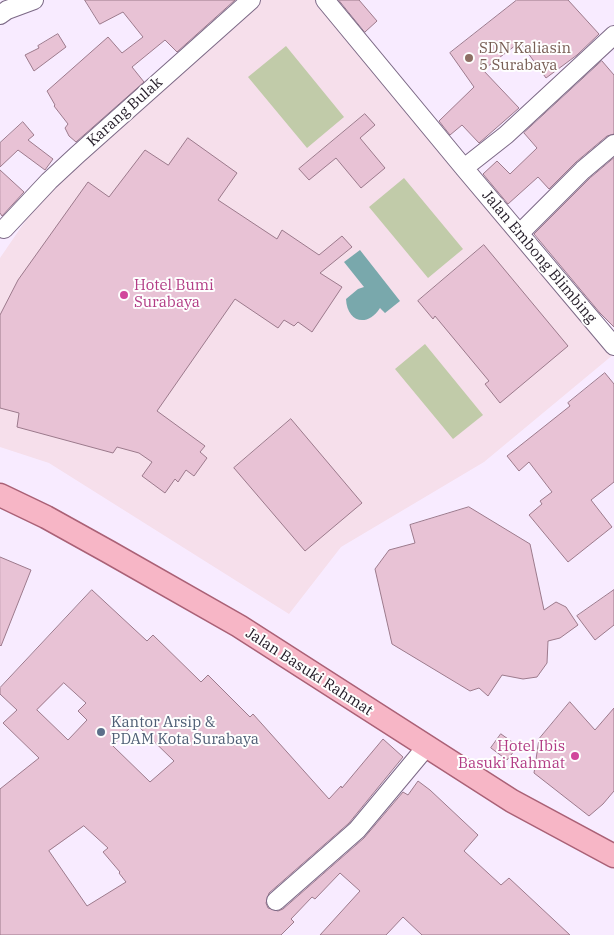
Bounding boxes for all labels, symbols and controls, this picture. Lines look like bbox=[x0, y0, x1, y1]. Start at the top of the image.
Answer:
place label: SDN Kaliasin 5 Surabaya bbox=[479, 40, 571, 75]
marker: SDN Kaliasin 5 Surabaya bbox=[463, 52, 475, 64]
street label: Karang Bulak bbox=[84, 73, 166, 151]
street label: Jalan Embong Blimbing bbox=[478, 187, 600, 327]
place label: Hotel Bumi Surabaya bbox=[134, 277, 214, 312]
marker: Hotel Bumi Surabaya bbox=[118, 289, 130, 301]
street label: Jalan Basuki Rahmat bbox=[242, 624, 376, 720]
place label: Kantor Arsip & PDAM Kota Surabaya bbox=[111, 714, 259, 749]
marker: Kantor Arsip & PDAM Kota Surabaya bbox=[95, 726, 107, 738]
place label: Hotel Ibis Basuki Rahmat bbox=[458, 738, 565, 773]
marker: Hotel Ibis Basuki Rahmat bbox=[569, 750, 581, 762]

